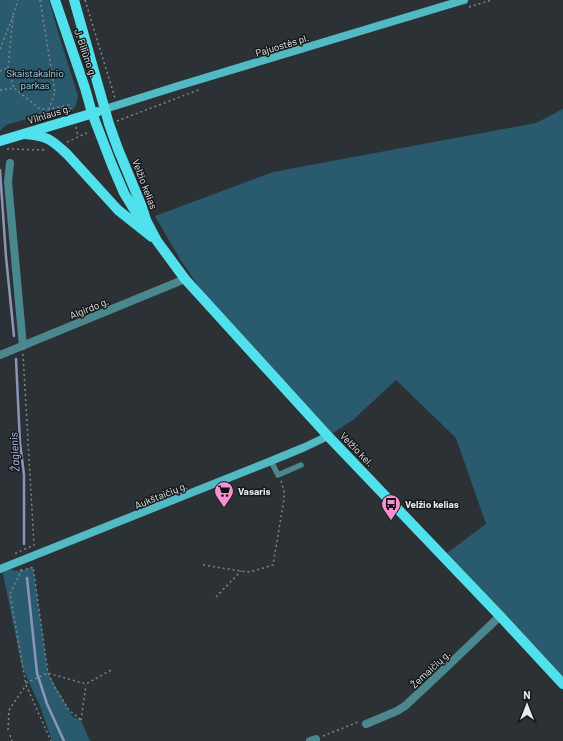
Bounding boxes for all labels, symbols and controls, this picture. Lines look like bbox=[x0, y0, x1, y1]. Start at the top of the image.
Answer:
street label: J. Biliūno g. bbox=[72, 27, 100, 79]
street label: Pajuostės pl. bbox=[254, 31, 310, 59]
park label: Skaistakalnio parkas bbox=[6, 67, 64, 91]
street label: Vilniaus g. bbox=[26, 102, 72, 126]
street label: Velžio kelias bbox=[130, 157, 160, 211]
street label: Algirdo g. bbox=[68, 295, 110, 321]
street label: Velžio kel. bbox=[338, 429, 376, 469]
water label: Žagienis bbox=[6, 432, 22, 472]
street label: Aukštaičių g. bbox=[133, 479, 189, 511]
supermarket icon: Vasaris bbox=[213, 480, 235, 508]
place label: Vasaris bbox=[238, 485, 271, 497]
bus stop icon: Velžio kelias bbox=[380, 493, 402, 521]
place label: Velžio kelias bbox=[405, 498, 459, 510]
street label: Žemaičių g. bbox=[408, 648, 452, 690]
north arrow bbox=[507, 685, 547, 725]
text: N bbox=[523, 688, 531, 701]

